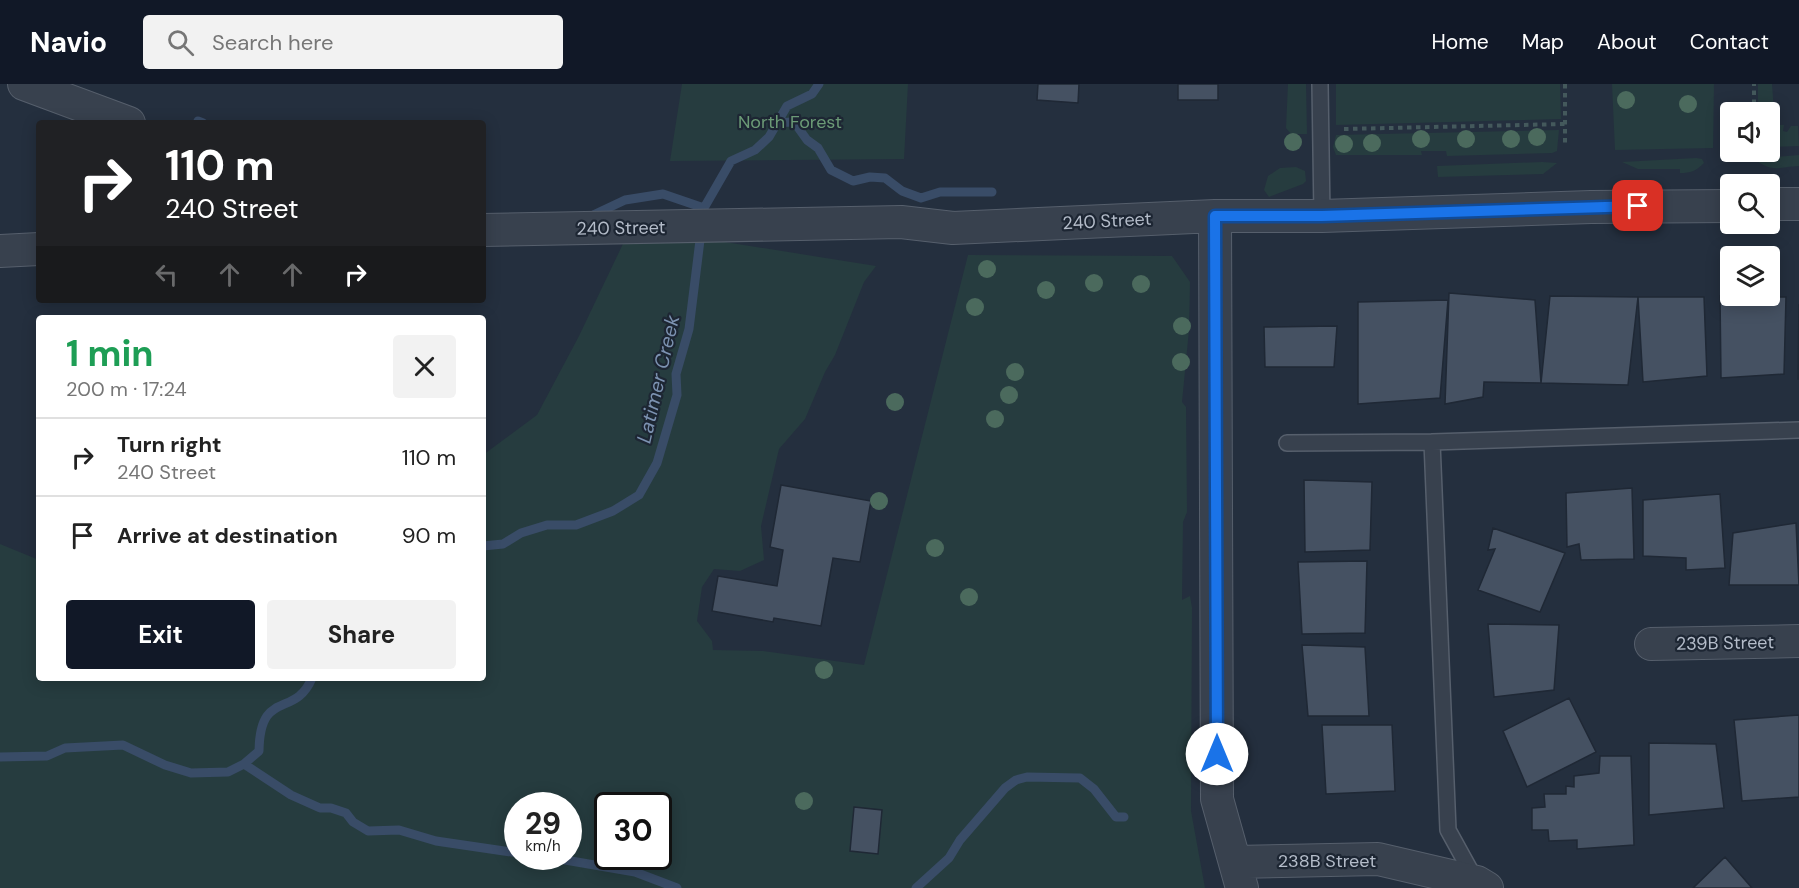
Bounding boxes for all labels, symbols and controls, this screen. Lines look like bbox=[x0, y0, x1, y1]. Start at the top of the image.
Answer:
search box bbox=[143, 15, 563, 69]
text: Navio bbox=[30, 24, 107, 61]
icon: search bbox=[164, 26, 197, 59]
text: Search here bbox=[212, 28, 333, 57]
text: Home bbox=[1431, 28, 1489, 56]
text: Map bbox=[1522, 28, 1564, 56]
text: About bbox=[1597, 28, 1657, 56]
text: Contact bbox=[1690, 28, 1769, 56]
map controls bbox=[1720, 102, 1780, 306]
button: sound bbox=[1720, 102, 1780, 162]
park label: North Forest bbox=[738, 110, 842, 134]
text: 110 m bbox=[165, 138, 275, 193]
icon: right bbox=[66, 144, 144, 222]
button: search bbox=[1720, 174, 1780, 234]
pin bbox=[1612, 180, 1663, 231]
icon: arrive bbox=[1621, 189, 1654, 222]
text: 240 Street bbox=[165, 191, 299, 226]
street label: 240 Street bbox=[1062, 207, 1152, 235]
street label: 240 Street bbox=[576, 215, 666, 241]
button: layers bbox=[1720, 246, 1780, 306]
icon: left bbox=[150, 258, 183, 291]
icon: ahead bbox=[213, 258, 246, 291]
icon: ahead bbox=[276, 258, 309, 291]
icon: right bbox=[339, 258, 372, 291]
water label: Latimer Creek bbox=[631, 312, 686, 446]
text: 1 min bbox=[66, 330, 154, 377]
button: close bbox=[393, 335, 456, 398]
text: 200 m · 17:24 bbox=[66, 376, 187, 402]
text: Turn right bbox=[117, 430, 222, 459]
icon: right bbox=[66, 441, 99, 474]
text: 110 m bbox=[402, 443, 456, 472]
text: 240 Street bbox=[117, 459, 216, 485]
icon: arrive bbox=[66, 519, 99, 552]
text: Arrive at destination bbox=[117, 521, 338, 550]
text: 90 m bbox=[402, 521, 456, 550]
button: Exit bbox=[66, 600, 255, 669]
button: Share bbox=[267, 600, 456, 669]
street label: 239B Street bbox=[1676, 630, 1774, 656]
position arrow bbox=[1185, 722, 1249, 786]
speed limit sign: 30 bbox=[594, 792, 672, 870]
text: 29 bbox=[525, 804, 561, 843]
text: km/h bbox=[525, 836, 561, 856]
street label: 238B Street bbox=[1278, 849, 1376, 873]

